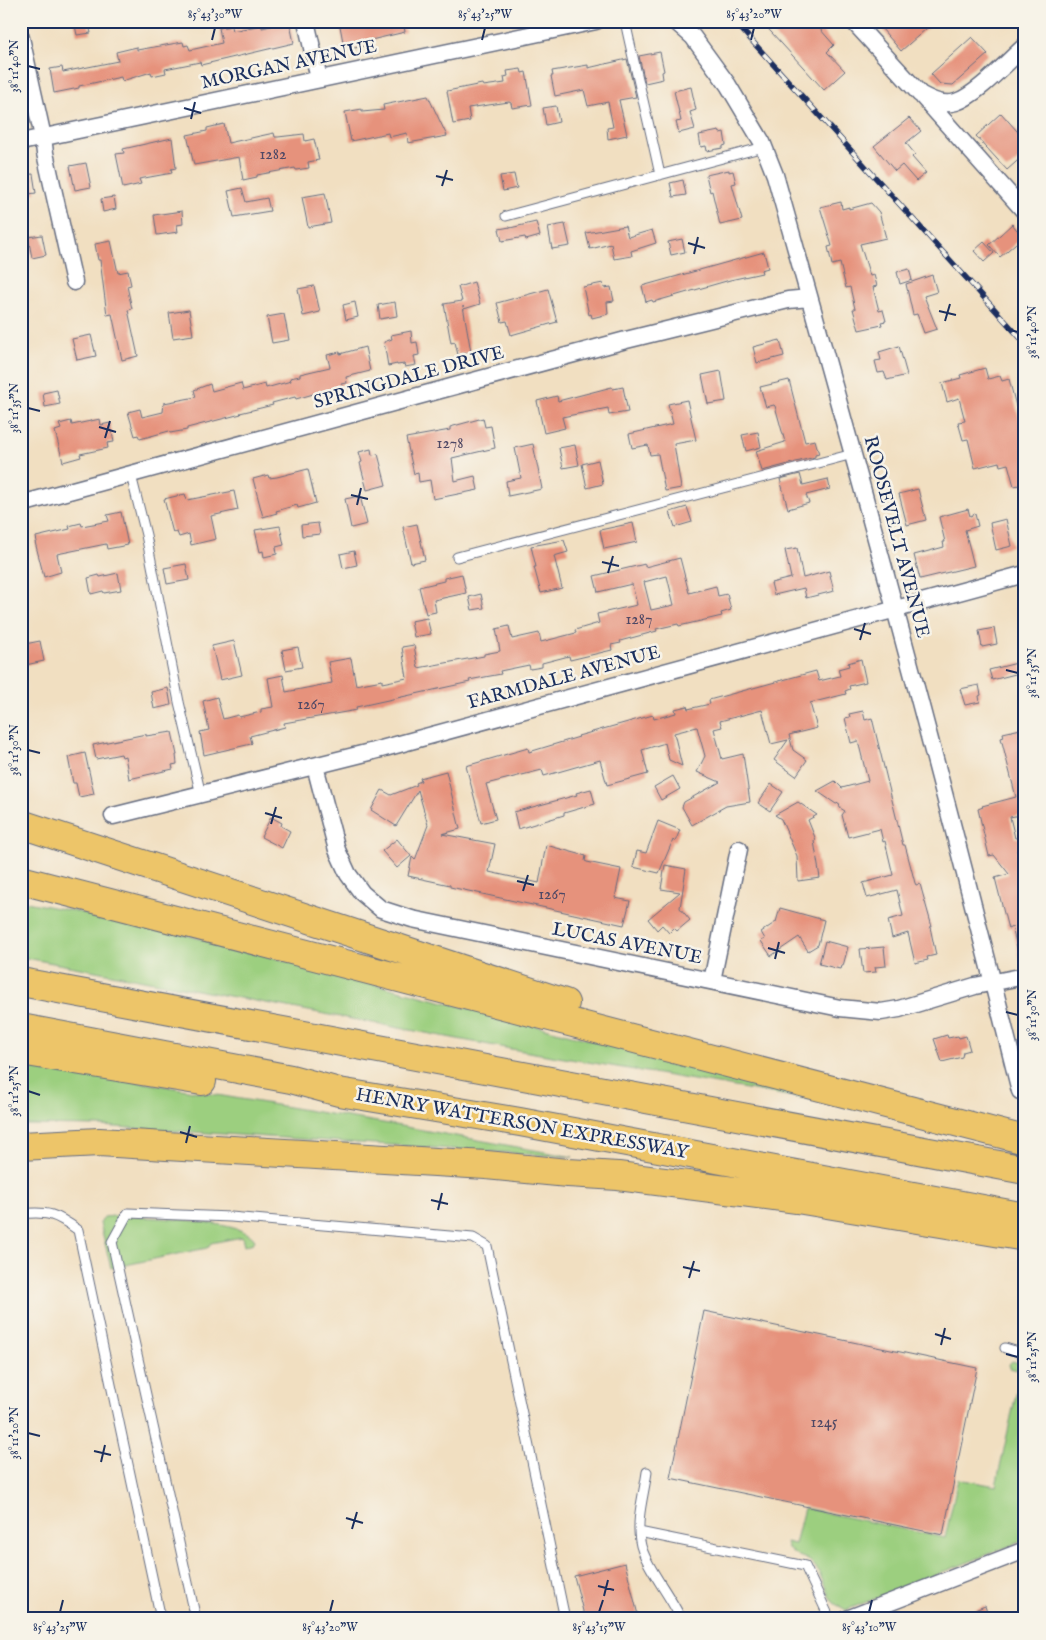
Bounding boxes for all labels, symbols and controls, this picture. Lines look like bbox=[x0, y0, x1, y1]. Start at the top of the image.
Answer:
text: 85°43'30"W bbox=[188, 7, 243, 22]
text: 85°43'25"W bbox=[458, 7, 512, 22]
text: 85°43'20"W bbox=[726, 7, 782, 22]
street label: MORGAN AVENUE bbox=[199, 35, 379, 95]
text: 38°11'40"N bbox=[7, 39, 22, 93]
house number: 1282 bbox=[259, 145, 287, 165]
text: 38°11'40"N bbox=[1025, 305, 1040, 359]
street label: SPRINGDALE DRIVE bbox=[311, 341, 507, 415]
text: 38°11'35"N bbox=[7, 382, 22, 433]
street label: ROOSEVELT AVENUE bbox=[857, 433, 935, 641]
house number: 1278 bbox=[436, 434, 464, 454]
house number: 1287 bbox=[625, 610, 653, 630]
street label: FARMDALE AVENUE bbox=[465, 641, 663, 715]
text: 38°11'35"N bbox=[1025, 647, 1040, 698]
house number: 1267 bbox=[297, 695, 325, 715]
text: 38°11'30"N bbox=[7, 723, 22, 776]
house number: 1267 bbox=[538, 885, 566, 905]
street label: LUCAS AVENUE bbox=[550, 918, 704, 970]
text: 38°11'30"N bbox=[1025, 988, 1040, 1041]
text: 38°11'25"N bbox=[7, 1065, 22, 1117]
street label: HENRY WATTERSON EXPRESSWAY bbox=[354, 1083, 691, 1165]
text: 38°11'25"N bbox=[1025, 1331, 1040, 1383]
text: 38°11'20"N bbox=[7, 1406, 22, 1460]
house number: 1245 bbox=[810, 1413, 838, 1433]
text: 85°43'25"W bbox=[33, 1620, 87, 1635]
text: 85°43'20"W bbox=[302, 1620, 358, 1635]
text: 85°43'15"W bbox=[573, 1620, 626, 1635]
text: 85°43'10"W bbox=[842, 1620, 897, 1635]

